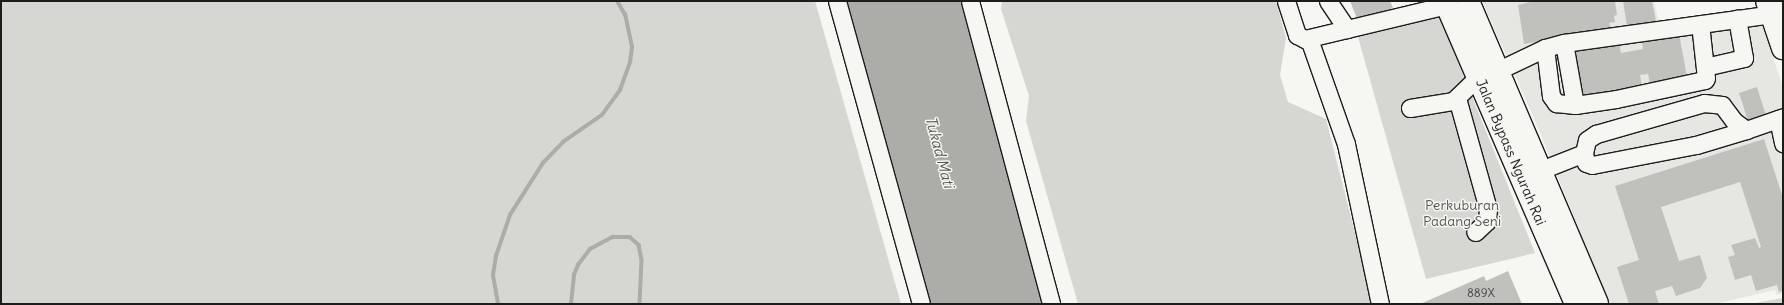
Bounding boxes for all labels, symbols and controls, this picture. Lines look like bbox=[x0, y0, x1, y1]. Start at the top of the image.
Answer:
street label: Jalan Bypass Ngurah Rai bbox=[1473, 76, 1549, 228]
water label: Tukad Mati bbox=[922, 114, 958, 190]
park label: Perkuburan Padang Seni bbox=[1423, 197, 1501, 230]
house number: 889X bbox=[1467, 286, 1495, 300]

